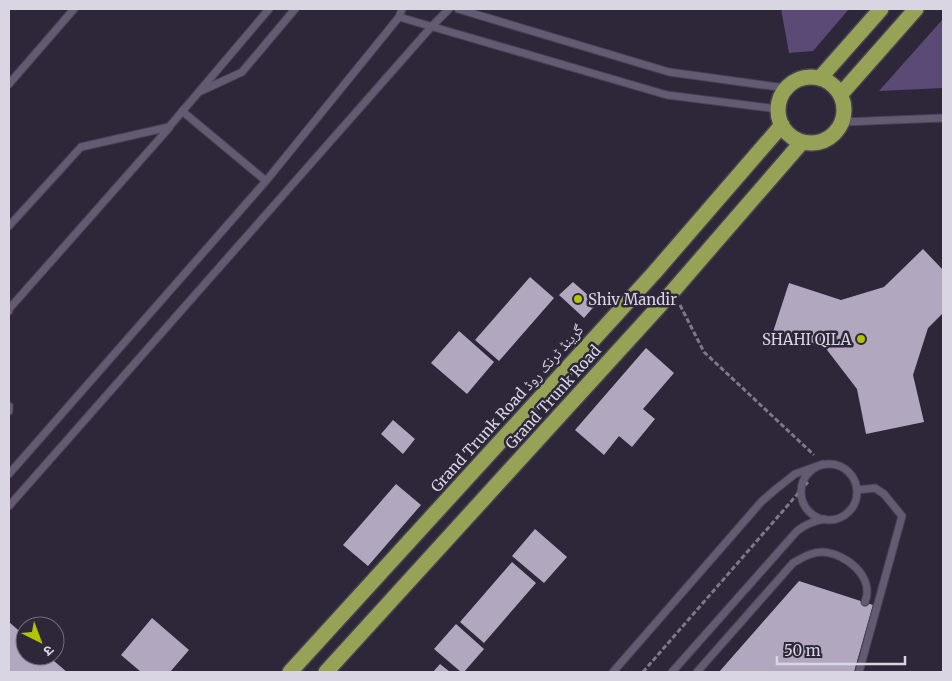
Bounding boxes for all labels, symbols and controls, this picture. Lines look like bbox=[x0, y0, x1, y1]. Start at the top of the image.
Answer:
place label: Shiv Mandir bbox=[588, 290, 677, 309]
marker: Shiv Mandir bbox=[572, 293, 584, 305]
street label: Grand Trunk Road گرینڈ ٹرنک روڈ bbox=[427, 320, 588, 496]
place label: SHAHI QILA bbox=[762, 330, 851, 349]
marker: SHAHI QILA bbox=[855, 333, 867, 345]
street label: Grand Trunk Road bbox=[501, 341, 605, 453]
north arrow bbox=[15, 616, 65, 666]
scale bar bbox=[777, 634, 904, 666]
text: उ bbox=[39, 641, 58, 661]
text: 50 m bbox=[784, 641, 821, 660]

